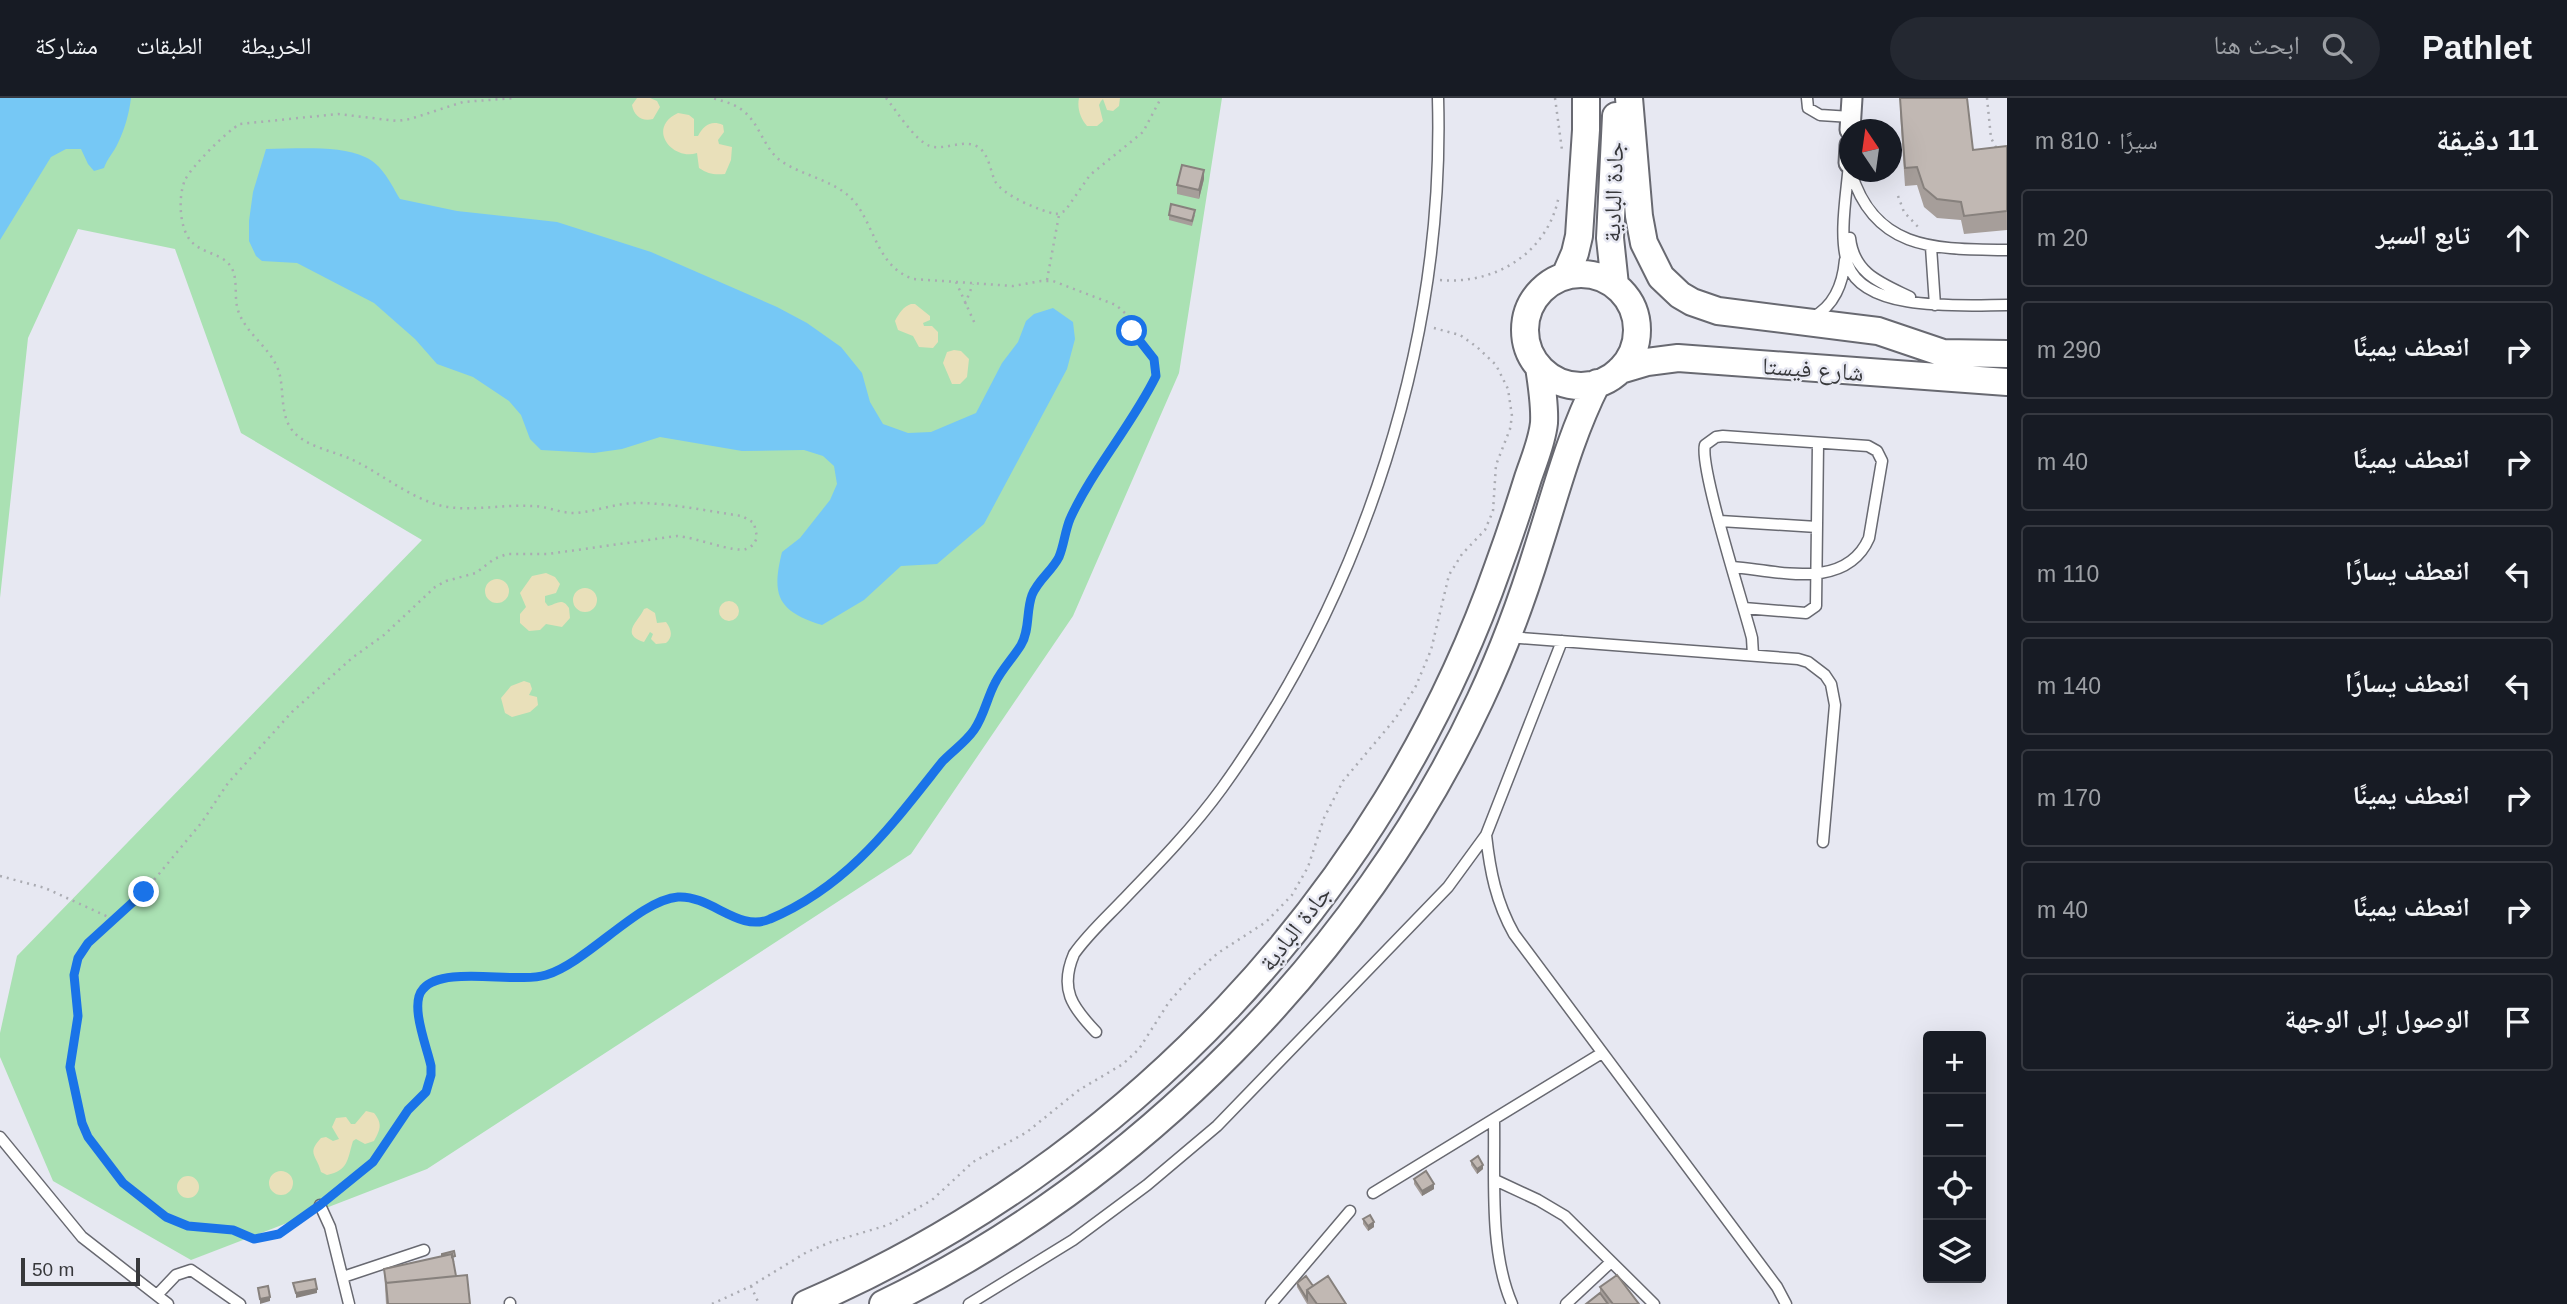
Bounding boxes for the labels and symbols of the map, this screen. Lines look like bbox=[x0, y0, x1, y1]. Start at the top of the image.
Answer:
north arrow bbox=[1839, 119, 1902, 182]
street label: جادة البادية bbox=[1598, 141, 1629, 243]
route start bbox=[1116, 315, 1147, 346]
street label: شارع فيستا bbox=[1761, 352, 1865, 388]
route end bbox=[128, 876, 159, 907]
street label: جادة البادية bbox=[1253, 880, 1337, 976]
scale bar bbox=[21, 1255, 140, 1287]

